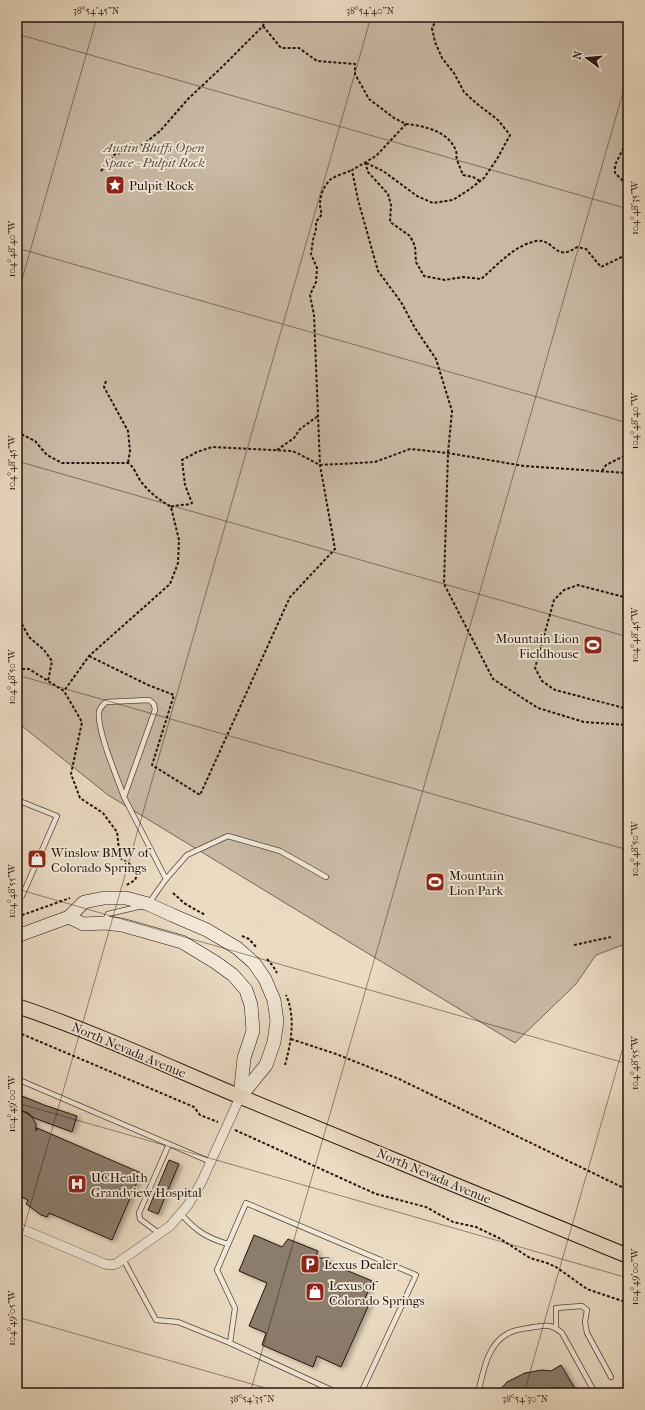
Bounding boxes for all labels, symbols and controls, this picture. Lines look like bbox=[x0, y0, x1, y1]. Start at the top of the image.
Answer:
text: 38°54'45"N bbox=[73, 5, 120, 17]
text: 38°54'40"N bbox=[346, 5, 394, 17]
north arrow bbox=[567, 38, 607, 78]
text: N bbox=[570, 49, 585, 61]
park label: Austin Bluffs Open Space - Pulpit Rock bbox=[101, 140, 205, 170]
place icon: Pulpit Rock bbox=[104, 174, 126, 196]
place label: Pulpit Rock bbox=[129, 178, 195, 193]
text: 104°48'35"W bbox=[629, 180, 641, 235]
text: 104°48'40"W bbox=[6, 219, 18, 277]
text: 104°48'40"W bbox=[629, 391, 641, 449]
text: 104°48'45"W bbox=[6, 434, 18, 491]
text: 104°48'45"W bbox=[629, 606, 641, 663]
place label: Mountain Lion Fieldhouse bbox=[496, 631, 580, 661]
sports icon: Mountain Lion Fieldhouse bbox=[582, 634, 604, 656]
text: 104°48'50"W bbox=[6, 648, 18, 705]
text: 104°48'50"W bbox=[629, 820, 641, 877]
place label: Winslow BMW of Colorado Springs bbox=[50, 845, 152, 875]
shop icon: Winslow BMW of Colorado Springs bbox=[26, 848, 48, 870]
text: 104°48'55"W bbox=[6, 863, 18, 918]
place label: Mountain Lion Park bbox=[449, 868, 505, 898]
sports icon: Mountain Lion Park bbox=[424, 871, 446, 893]
street label: North Nevada Avenue bbox=[70, 1019, 189, 1081]
text: 104°48'55"W bbox=[629, 1035, 641, 1090]
text: 104°49'00"W bbox=[6, 1075, 18, 1132]
street label: North Nevada Avenue bbox=[375, 1145, 494, 1207]
place label: UCHealth Grandview Hospital bbox=[91, 1170, 202, 1200]
hospital icon: UCHealth Grandview Hospital bbox=[66, 1173, 88, 1195]
text: 104°49'00"W bbox=[629, 1248, 641, 1305]
parking icon: Lexus Dealer bbox=[299, 1253, 321, 1275]
place label: Lexus Dealer bbox=[324, 1257, 398, 1272]
place label: Lexus of Colorado Springs bbox=[329, 1278, 425, 1308]
shop icon: Lexus of Colorado Springs bbox=[304, 1281, 326, 1303]
text: 104°49'05"W bbox=[6, 1289, 18, 1346]
text: 38°54'35"N bbox=[229, 1393, 275, 1405]
text: 38°54'30"N bbox=[502, 1393, 549, 1405]

